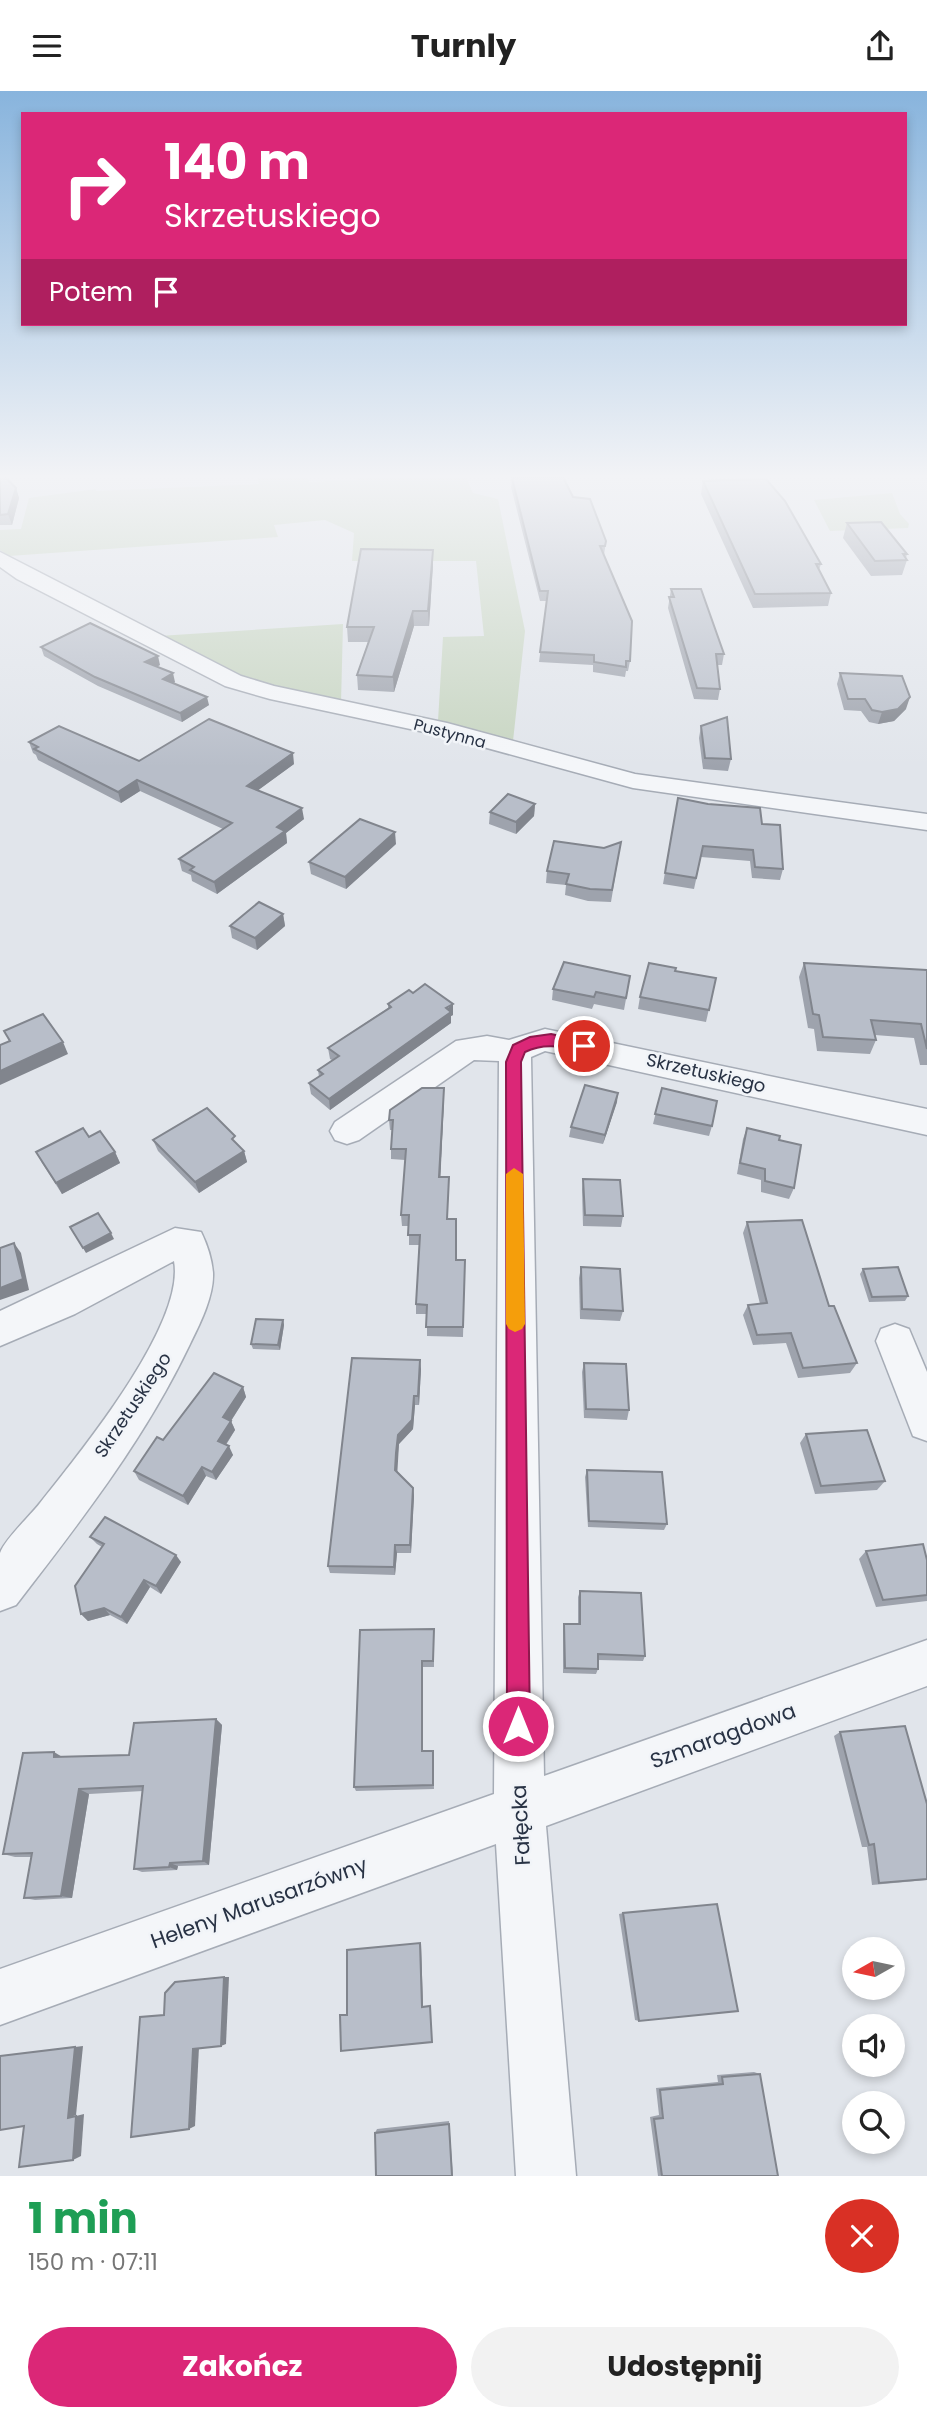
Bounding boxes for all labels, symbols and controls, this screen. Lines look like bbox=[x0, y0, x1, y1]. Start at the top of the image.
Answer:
text: Turnly bbox=[411, 23, 516, 68]
icon: menu bbox=[28, 27, 66, 65]
icon: share bbox=[861, 27, 899, 65]
text: 140 m bbox=[164, 128, 310, 196]
icon: right bbox=[49, 140, 140, 231]
text: Skrzetuskiego bbox=[164, 193, 381, 238]
icon: arrive bbox=[147, 273, 185, 311]
text: Potem bbox=[49, 274, 133, 310]
street label: Pustynna bbox=[411, 713, 489, 754]
pin bbox=[554, 1016, 614, 1076]
icon: arrive bbox=[565, 1027, 603, 1065]
street label: Skrzetuskiego bbox=[644, 1047, 768, 1098]
street label: Skrzetuskiego bbox=[88, 1347, 177, 1462]
position arrow bbox=[481, 1689, 555, 1763]
street label: Szmaragdowa bbox=[646, 1696, 800, 1775]
street label: Fałęcka bbox=[504, 1784, 537, 1866]
street label: Heleny Marusarzówny bbox=[146, 1850, 371, 1955]
north arrow bbox=[842, 1937, 905, 2000]
map controls bbox=[842, 1937, 905, 2154]
button: sound bbox=[842, 2014, 905, 2077]
button: search bbox=[842, 2091, 905, 2154]
text: 1 min bbox=[28, 2189, 138, 2248]
button: close bbox=[825, 2199, 899, 2273]
text: 150 m · 07:11 bbox=[28, 2246, 158, 2278]
button: Zakończ bbox=[28, 2327, 457, 2407]
button: Udostępnij bbox=[471, 2327, 899, 2407]

